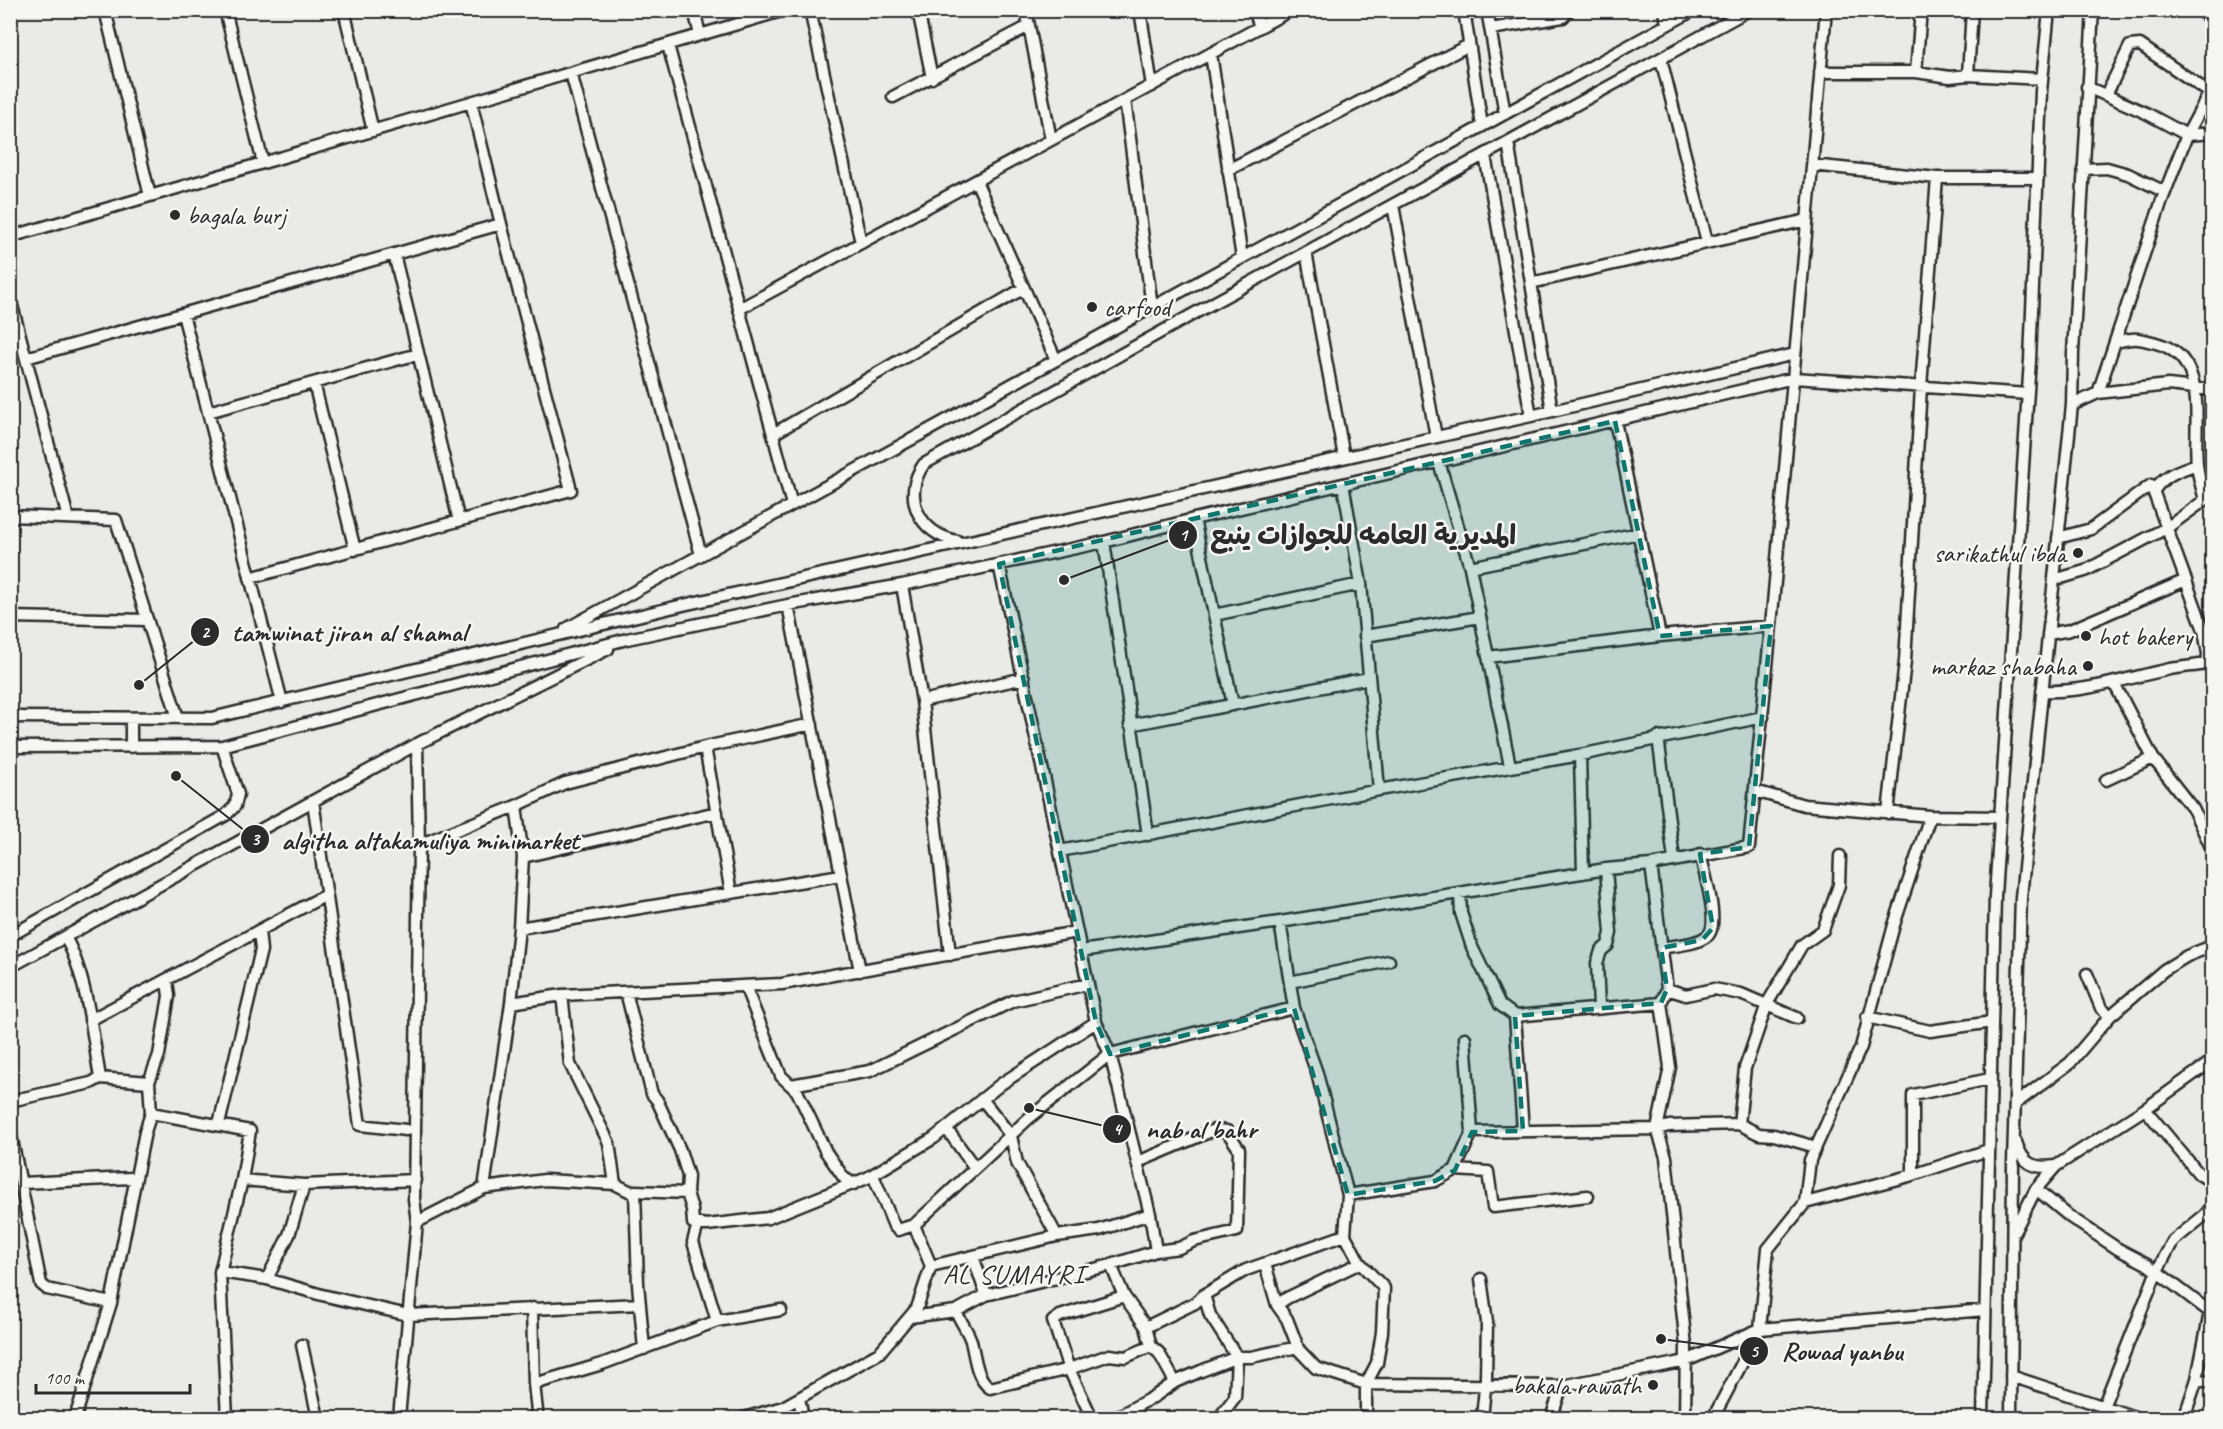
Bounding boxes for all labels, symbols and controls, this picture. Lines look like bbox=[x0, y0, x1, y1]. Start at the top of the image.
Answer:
place label: bagala burj bbox=[187, 199, 288, 232]
marker: bagala burj bbox=[168, 208, 182, 222]
place label: carfood bbox=[1104, 291, 1174, 324]
marker: carfood bbox=[1085, 300, 1099, 314]
callout: المديرية العامه للجوازات ينبع bbox=[1168, 512, 1528, 557]
text: المديرية العامه للجوازات ينبع bbox=[1210, 518, 1516, 554]
text: 1 bbox=[1179, 524, 1189, 546]
place label: sarikathul ibda bbox=[1934, 537, 2068, 570]
marker: sarikathul ibda bbox=[2071, 546, 2085, 560]
callout: tamwinat jiran al shamal bbox=[190, 609, 479, 654]
text: tamwinat jiran al shamal bbox=[232, 615, 471, 649]
place label: hot bakery bbox=[2098, 620, 2194, 653]
text: 2 bbox=[201, 621, 211, 643]
marker: hot bakery bbox=[2079, 629, 2093, 643]
place label: markaz shabaha bbox=[1930, 650, 2078, 683]
marker: markaz shabaha bbox=[2081, 659, 2095, 673]
callout: algitha altakamuliya minimarket bbox=[240, 817, 589, 862]
text: algitha altakamuliya minimarket bbox=[281, 823, 582, 857]
text: 3 bbox=[251, 828, 261, 850]
callout: nab al bahr bbox=[1102, 1106, 1269, 1151]
text: nab al bahr bbox=[1146, 1112, 1260, 1146]
text: 4 bbox=[1113, 1118, 1123, 1140]
district label: AL SUMAYRI bbox=[943, 1257, 1090, 1291]
callout: Rowad yanbu bbox=[1739, 1328, 1914, 1373]
text: Rowad yanbu bbox=[1781, 1334, 1905, 1368]
text: 5 bbox=[1750, 1340, 1760, 1362]
scale bar bbox=[36, 1357, 190, 1395]
text: 100 m bbox=[45, 1367, 86, 1389]
place label: bakala rawath bbox=[1512, 1369, 1643, 1402]
marker: bakala rawath bbox=[1646, 1378, 1660, 1392]

